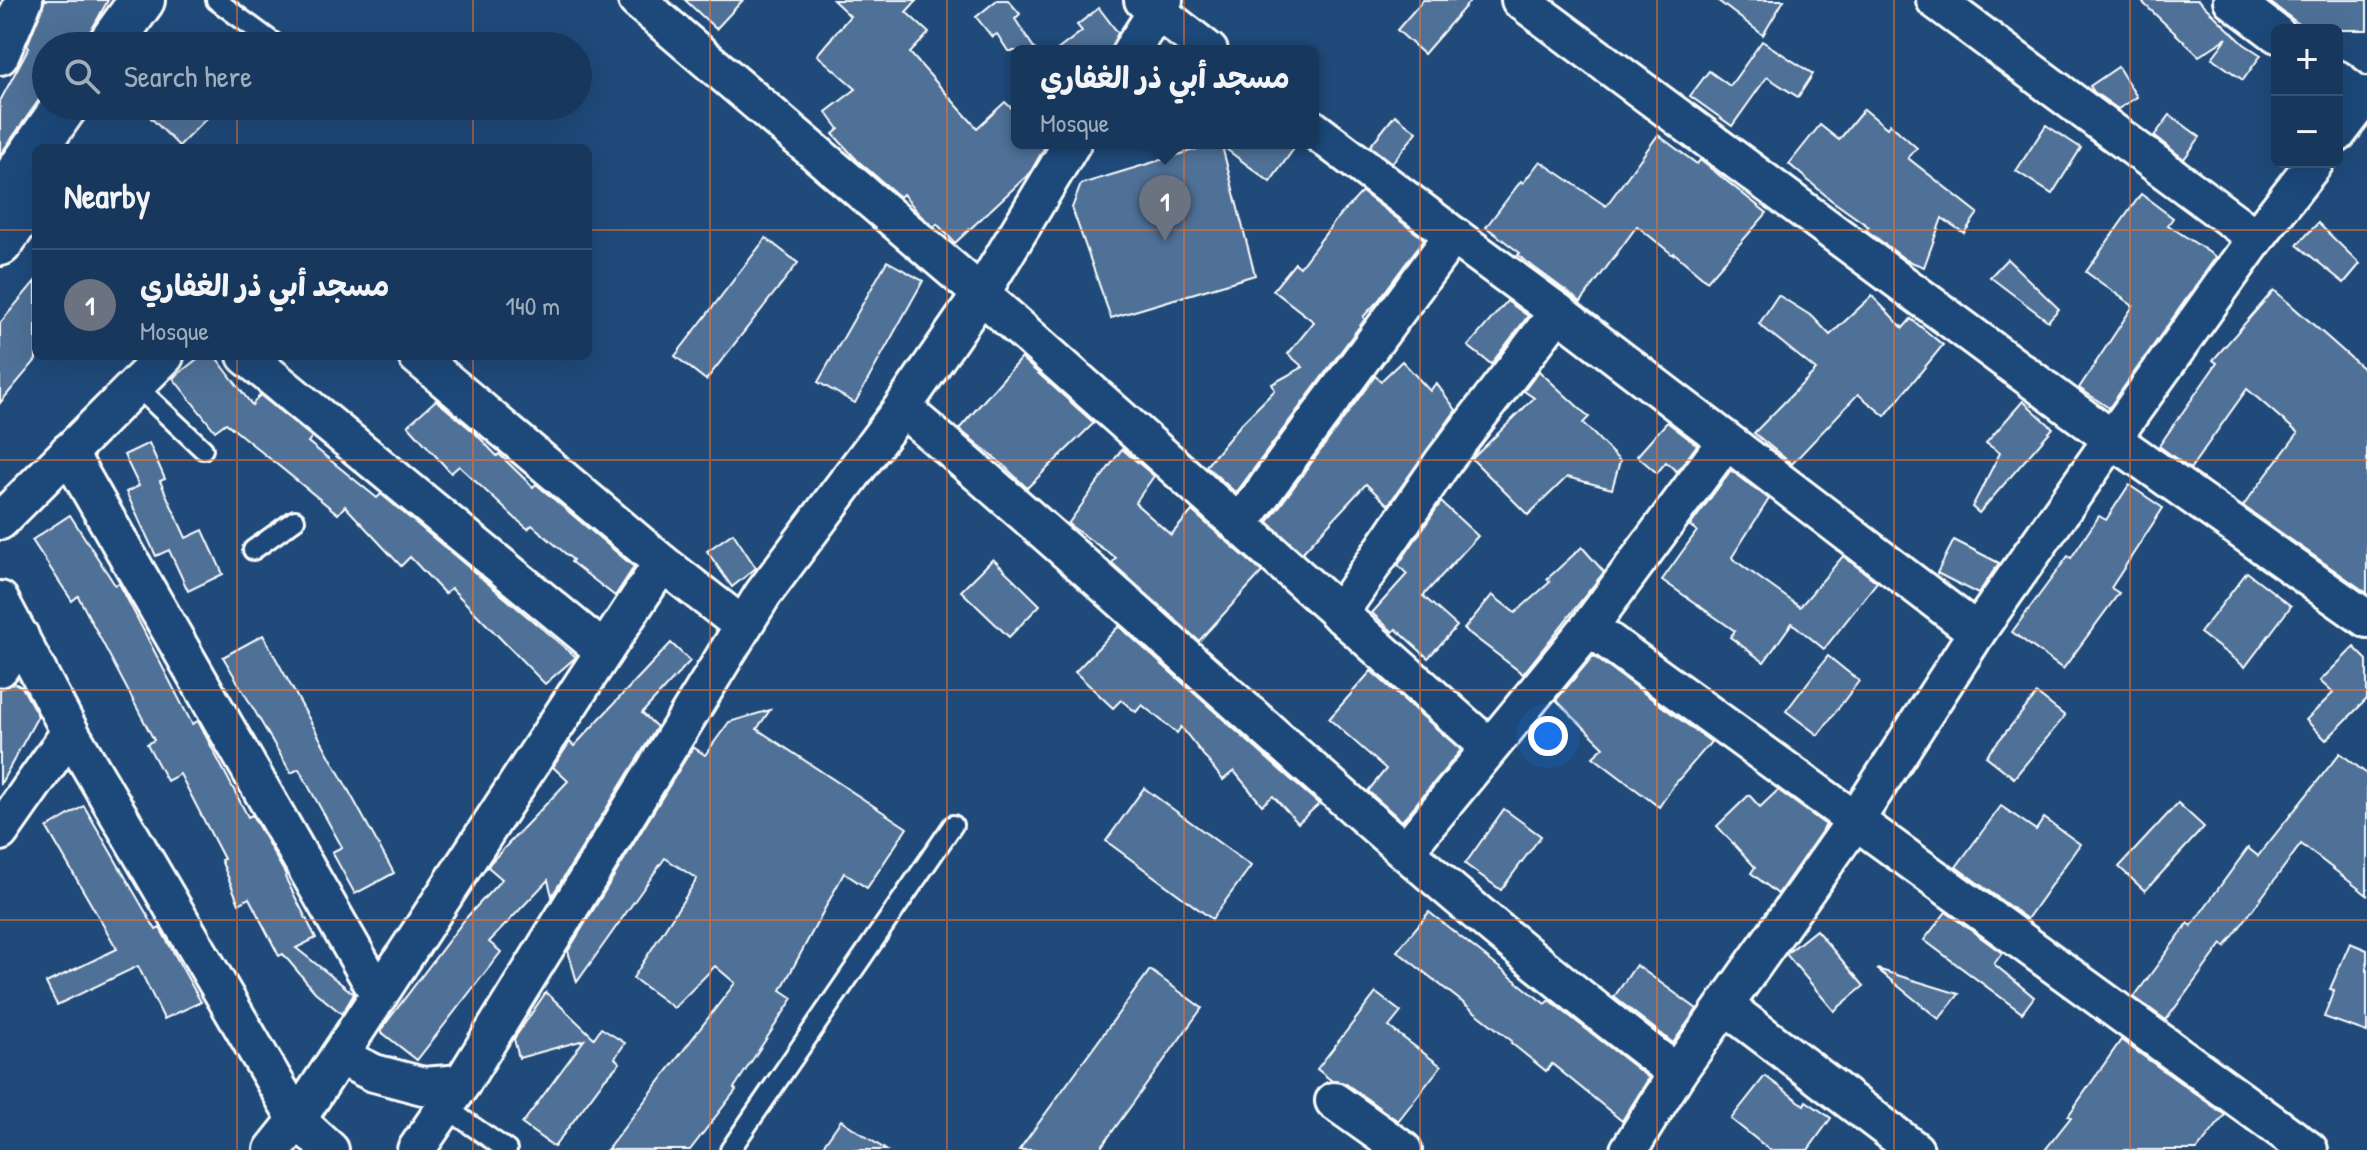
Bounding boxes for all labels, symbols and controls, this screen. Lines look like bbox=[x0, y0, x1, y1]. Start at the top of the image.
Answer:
map controls bbox=[2271, 24, 2343, 168]
button: + bbox=[2271, 24, 2343, 96]
search box bbox=[32, 32, 592, 120]
popup bbox=[1011, 45, 1319, 149]
icon: search bbox=[60, 54, 104, 98]
text: Search here bbox=[124, 56, 252, 96]
text: مسجد أبي ذر الغفاري bbox=[1040, 57, 1290, 97]
button: − bbox=[2271, 96, 2343, 168]
text: Mosque bbox=[1040, 105, 1109, 140]
text: Nearby bbox=[64, 173, 150, 219]
pin: 1 bbox=[1139, 175, 1191, 241]
text: مسجد أبي ذر الغفاري bbox=[140, 265, 389, 305]
text: 1 bbox=[85, 288, 95, 323]
text: 140 m bbox=[506, 288, 560, 323]
text: Mosque bbox=[140, 313, 209, 348]
your location bbox=[1528, 716, 1568, 756]

